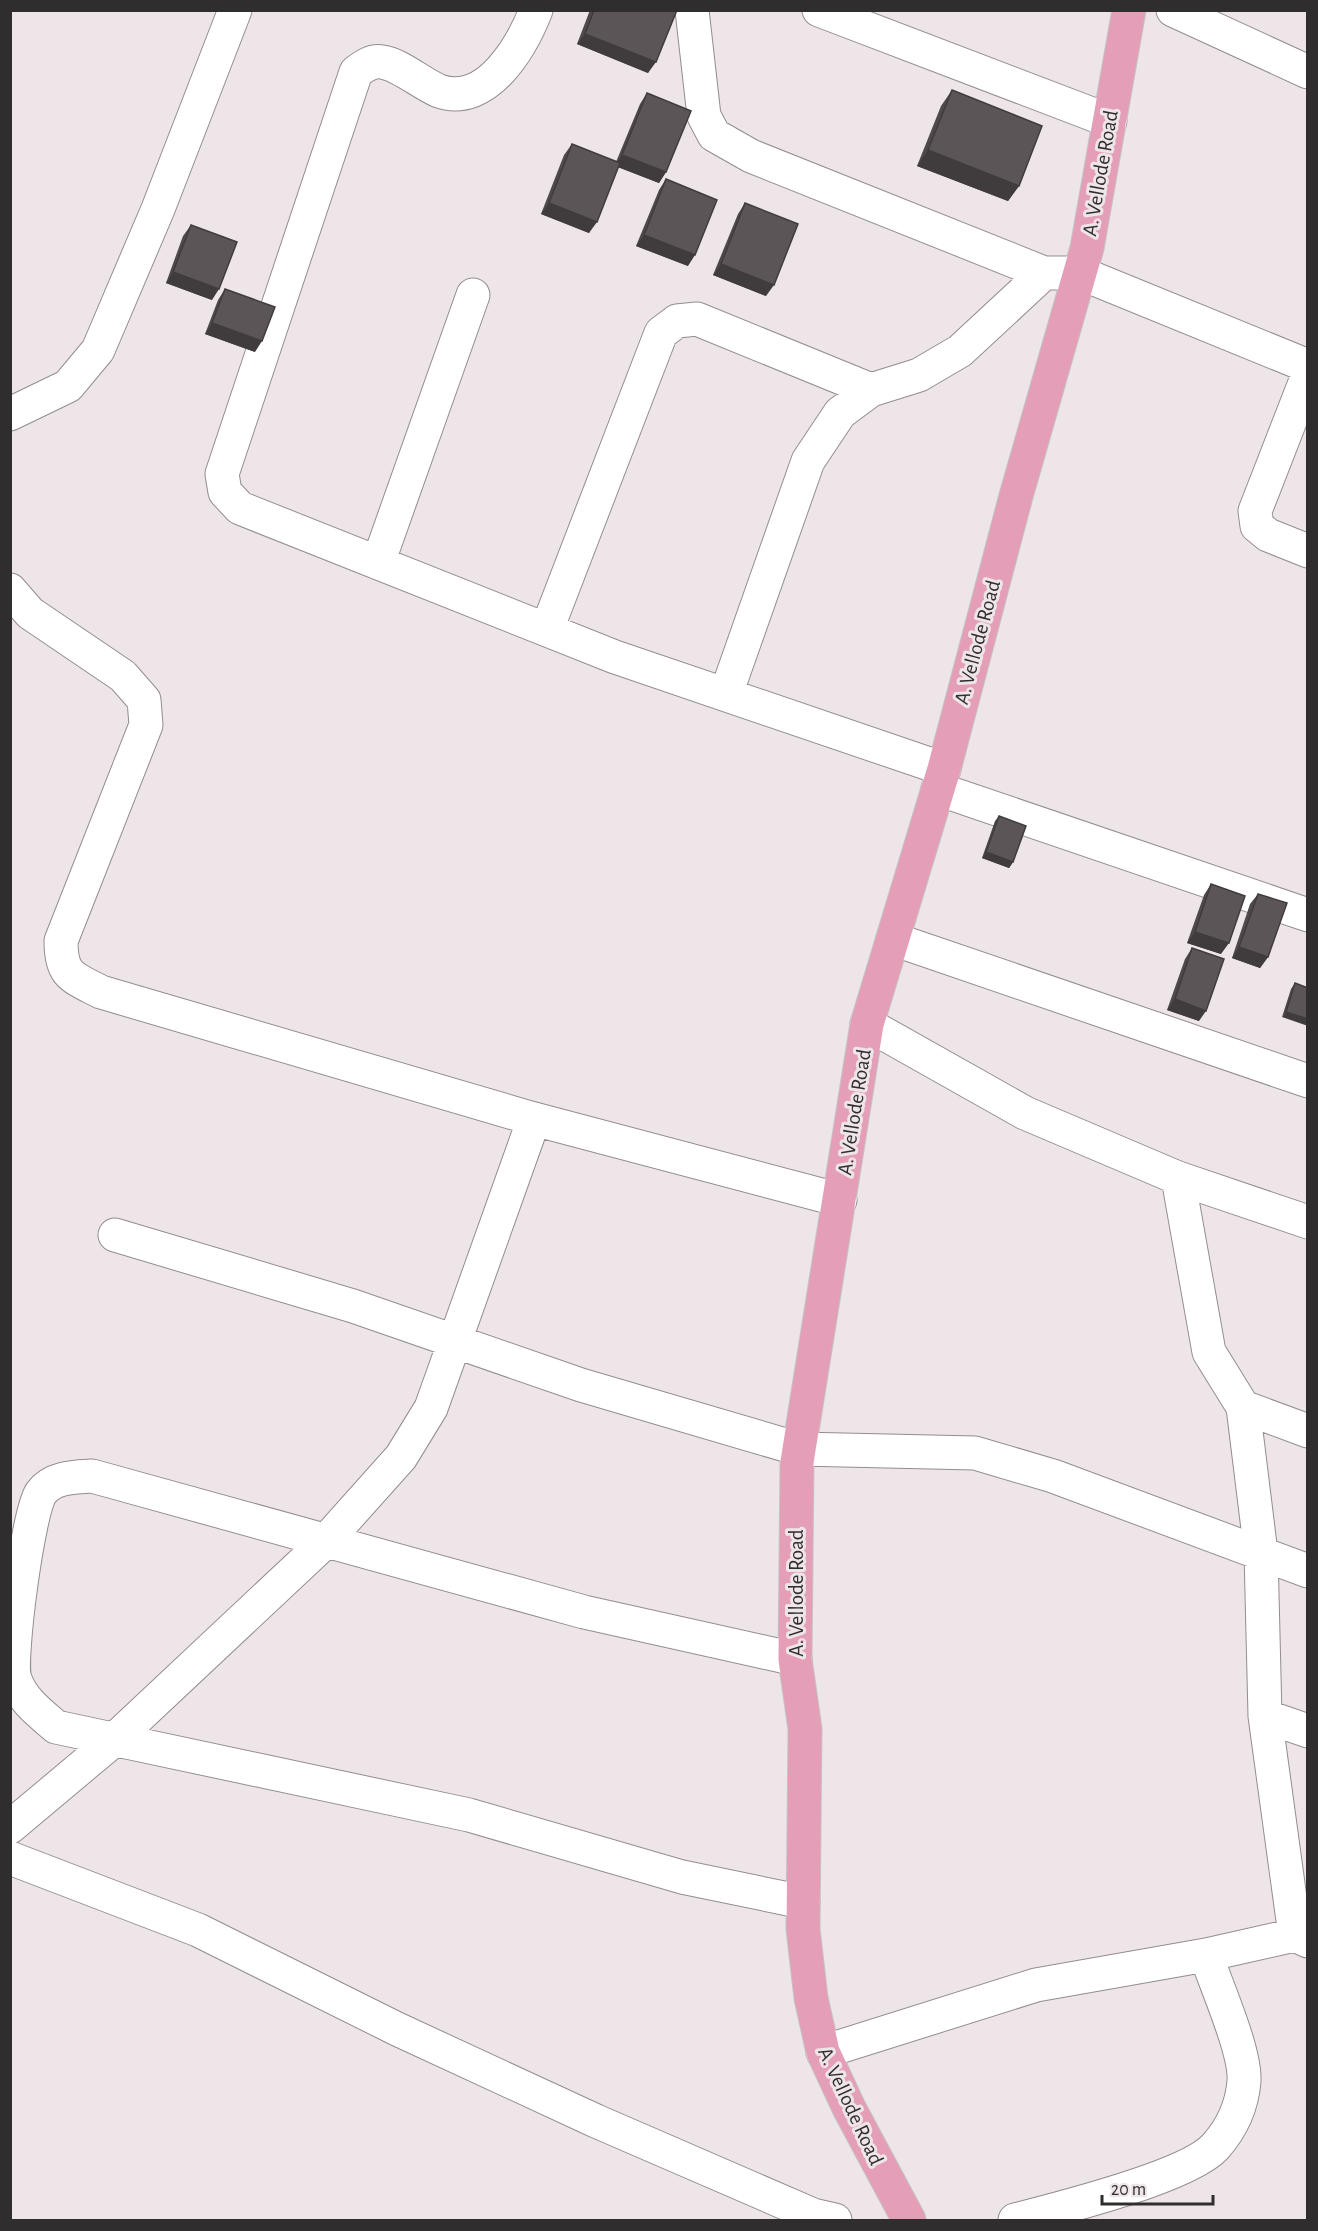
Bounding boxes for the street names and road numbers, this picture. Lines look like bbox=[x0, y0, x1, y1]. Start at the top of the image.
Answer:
street label: A. Vellode Road bbox=[1079, 108, 1122, 238]
street label: A. Vellode Road bbox=[951, 578, 1004, 706]
street label: A. Vellode Road bbox=[834, 1047, 875, 1177]
street label: A. Vellode Road bbox=[786, 1529, 807, 1657]
street label: A. Vellode Road bbox=[814, 2044, 887, 2169]

